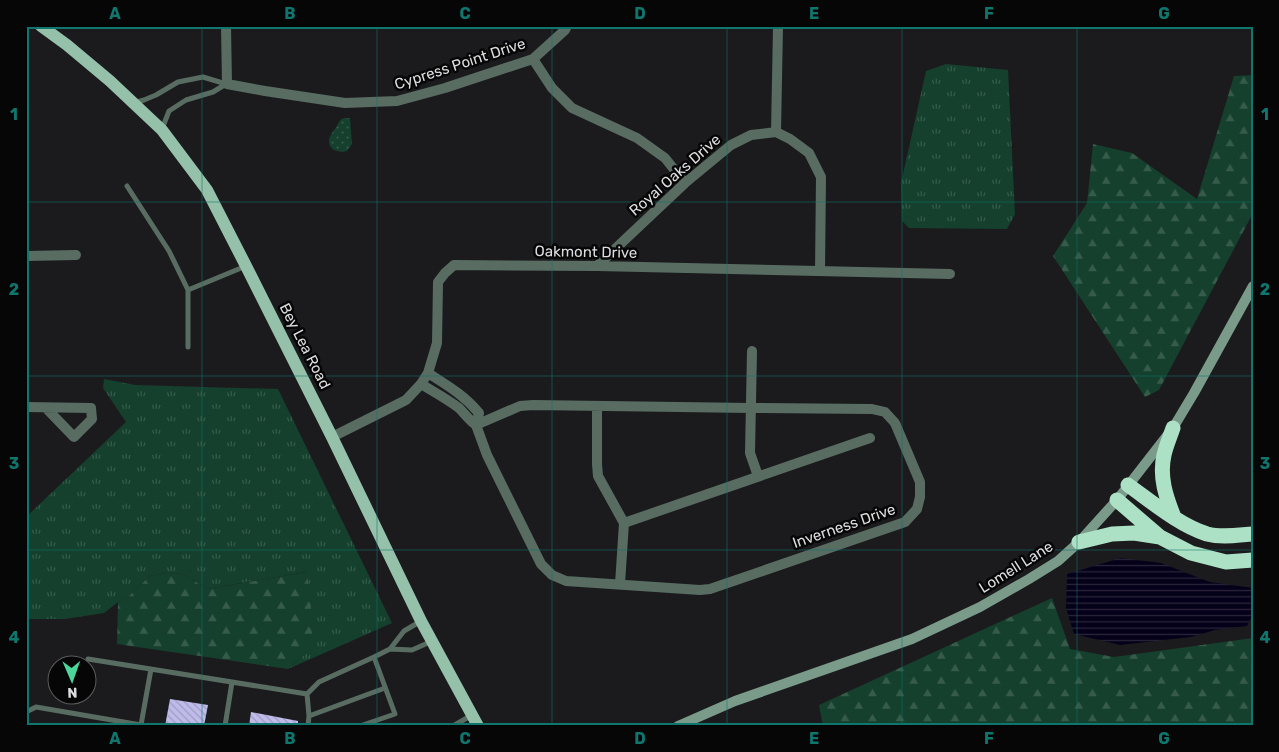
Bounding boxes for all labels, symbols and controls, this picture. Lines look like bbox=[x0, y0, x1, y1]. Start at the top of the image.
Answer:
text: A bbox=[109, 4, 121, 23]
text: B bbox=[284, 4, 296, 23]
text: C bbox=[459, 4, 471, 23]
text: D bbox=[634, 4, 646, 23]
text: E bbox=[809, 4, 819, 23]
text: F bbox=[984, 4, 994, 23]
text: G bbox=[1158, 4, 1170, 23]
street label: Cypress Point Drive bbox=[392, 34, 528, 94]
text: 1 bbox=[10, 105, 18, 124]
text: 1 bbox=[1261, 105, 1269, 124]
street label: Royal Oaks Drive bbox=[626, 130, 724, 220]
street label: Oakmont Drive bbox=[534, 242, 638, 262]
text: 2 bbox=[9, 280, 19, 299]
text: 2 bbox=[1260, 280, 1270, 299]
street label: Bey Lea Road bbox=[276, 300, 334, 392]
text: 3 bbox=[9, 454, 19, 473]
text: 3 bbox=[1260, 454, 1270, 473]
street label: Inverness Drive bbox=[790, 500, 898, 552]
street label: Lomell Lane bbox=[976, 537, 1056, 597]
text: 4 bbox=[9, 628, 20, 647]
text: 4 bbox=[1260, 628, 1271, 647]
north arrow bbox=[48, 654, 98, 704]
text: N bbox=[67, 684, 78, 701]
text: A bbox=[109, 729, 121, 748]
text: B bbox=[284, 729, 296, 748]
text: C bbox=[459, 729, 471, 748]
text: D bbox=[634, 729, 646, 748]
text: E bbox=[809, 729, 819, 748]
text: F bbox=[984, 729, 994, 748]
text: G bbox=[1158, 729, 1170, 748]

